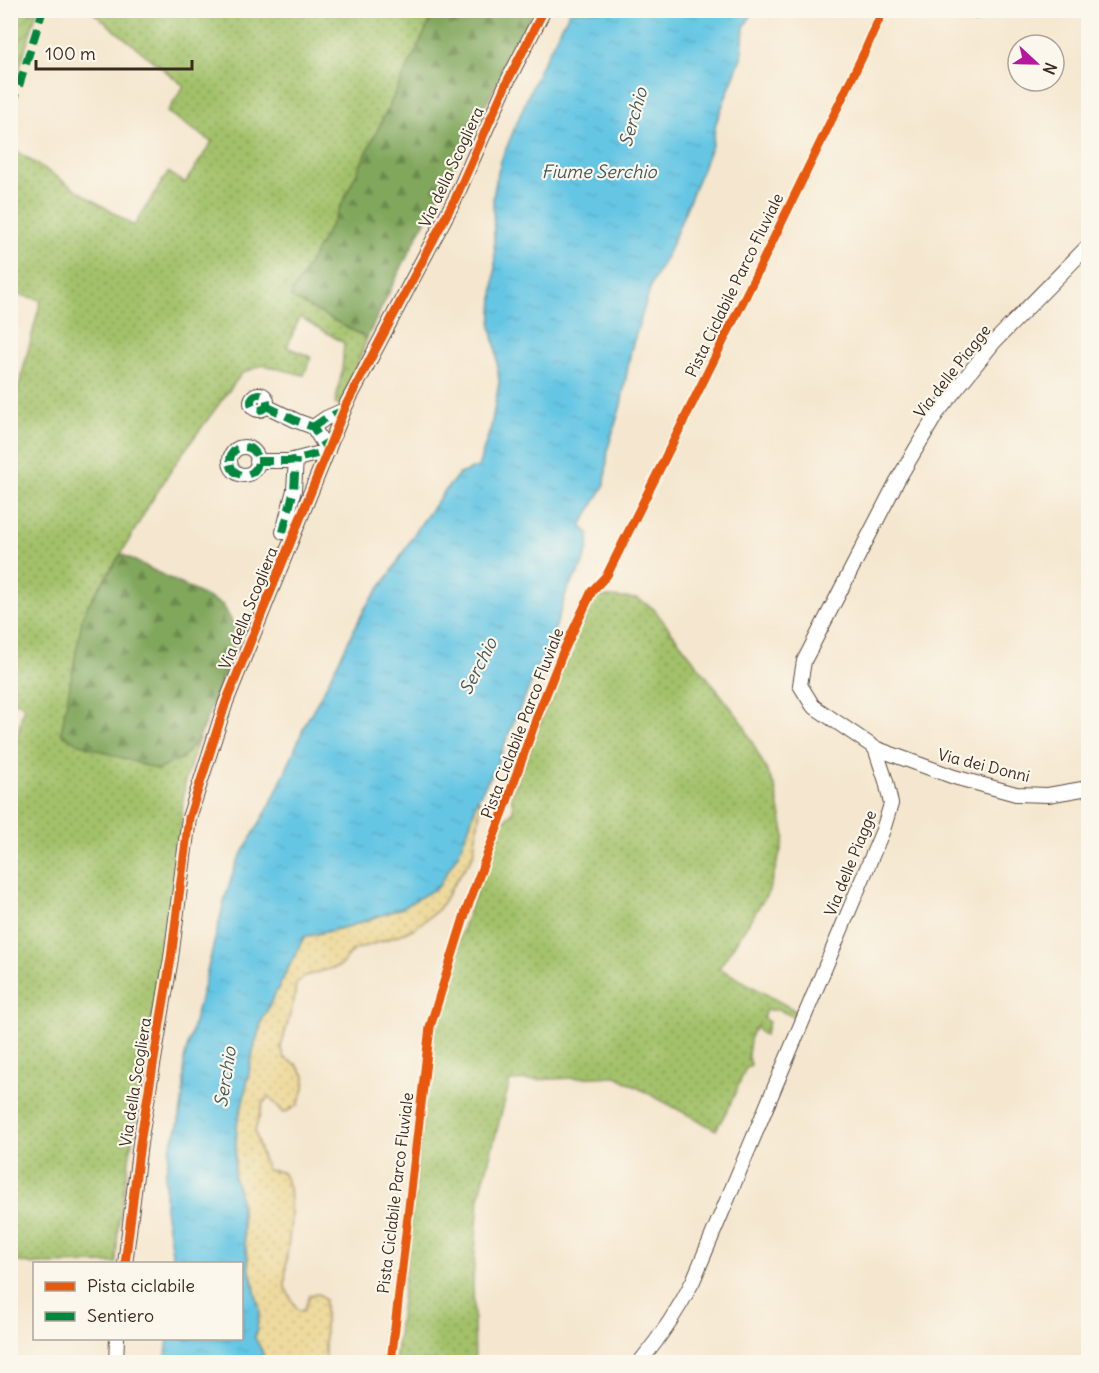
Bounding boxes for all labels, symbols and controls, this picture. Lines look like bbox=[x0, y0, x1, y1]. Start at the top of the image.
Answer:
scale bar bbox=[36, 33, 192, 71]
north arrow bbox=[1006, 33, 1066, 93]
text: 100 m bbox=[45, 42, 96, 65]
text: N bbox=[1039, 60, 1061, 77]
water label: Serchio bbox=[614, 84, 653, 149]
street label: Via della Scogliera bbox=[414, 104, 488, 230]
water label: Fiume Serchio bbox=[541, 160, 657, 183]
street label: Pista Ciclabile Parco Fluviale bbox=[681, 190, 787, 380]
street label: Via delle Piagge bbox=[909, 320, 995, 422]
street label: Via della Scogliera bbox=[214, 544, 282, 672]
street label: Pista Ciclabile Parco Fluviale bbox=[476, 625, 568, 821]
water label: Serchio bbox=[454, 633, 502, 698]
street label: Via dei Donni bbox=[936, 744, 1032, 786]
street label: Via delle Piagge bbox=[820, 807, 880, 919]
street label: Via della Scogliera bbox=[115, 1016, 155, 1148]
water label: Serchio bbox=[209, 1044, 241, 1109]
street label: Pista Ciclabile Parco Fluviale bbox=[373, 1091, 417, 1295]
legend bbox=[33, 1262, 243, 1340]
text: Pista ciclabile bbox=[87, 1274, 195, 1297]
text: Sentiero bbox=[87, 1304, 154, 1327]

